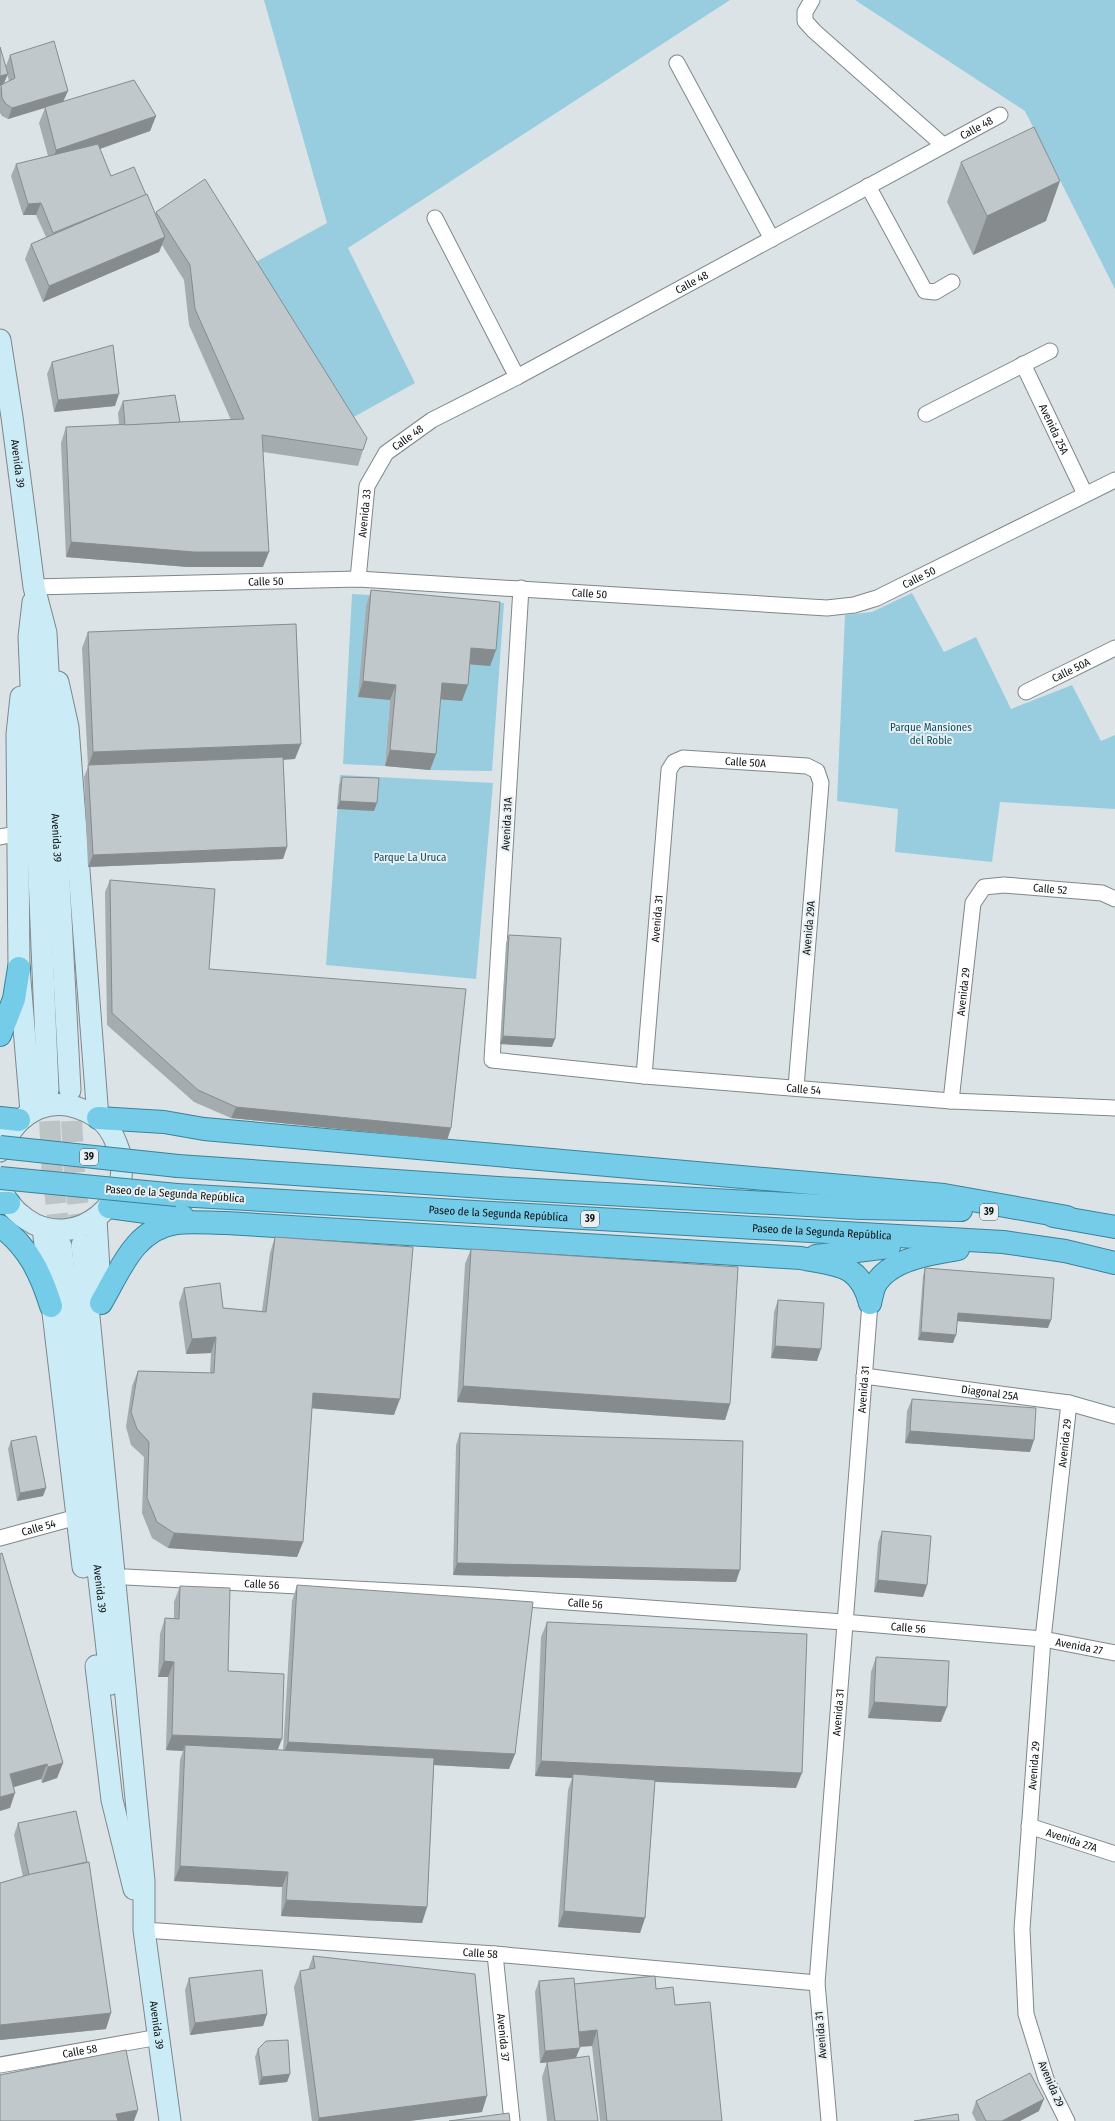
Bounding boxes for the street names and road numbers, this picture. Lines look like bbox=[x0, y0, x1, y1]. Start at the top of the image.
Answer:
street label: Calle 48 bbox=[958, 113, 995, 142]
street label: Calle 48 bbox=[673, 268, 711, 296]
street label: Avenida 25A bbox=[1036, 402, 1072, 456]
street label: Calle 48 bbox=[389, 422, 426, 453]
street label: Avenida 39 bbox=[8, 439, 28, 489]
street label: Avenida 33 bbox=[356, 489, 373, 538]
street label: Calle 50 bbox=[900, 563, 938, 591]
street label: Calle 50 bbox=[248, 574, 284, 588]
street label: Calle 50 bbox=[571, 586, 608, 601]
street label: Calle 50A bbox=[1049, 655, 1092, 685]
street label: Calle 50A bbox=[725, 754, 767, 770]
street label: Avenida 31A bbox=[499, 797, 515, 851]
street label: Avenida 39 bbox=[49, 813, 65, 863]
street label: Calle 52 bbox=[1032, 881, 1068, 897]
street label: Avenida 31 bbox=[648, 894, 665, 943]
street label: Avenida 29A bbox=[800, 900, 818, 956]
street label: Avenida 29 bbox=[954, 967, 972, 1017]
street label: Calle 54 bbox=[786, 1081, 822, 1097]
road number: 39 bbox=[80, 1149, 98, 1165]
street label: Paseo de la Segunda República bbox=[105, 1183, 245, 1205]
street label: Paseo de la Segunda República bbox=[428, 1203, 569, 1224]
road number: 39 bbox=[980, 1204, 998, 1220]
road number: 39 bbox=[581, 1211, 599, 1227]
street label: Paseo de la Segunda República bbox=[752, 1221, 892, 1242]
street label: Avenida 31 bbox=[855, 1365, 872, 1414]
street label: Diagonal 25A bbox=[961, 1382, 1020, 1403]
street label: Avenida 29 bbox=[1055, 1418, 1074, 1468]
street label: Calle 54 bbox=[20, 1516, 58, 1538]
street label: Avenida 39 bbox=[91, 1564, 109, 1614]
street label: Calle 56 bbox=[244, 1577, 280, 1592]
street label: Calle 56 bbox=[567, 1596, 604, 1611]
street label: Calle 56 bbox=[890, 1620, 927, 1636]
street label: Avenida 27 bbox=[1054, 1635, 1104, 1657]
street label: Avenida 31 bbox=[830, 1688, 846, 1737]
street label: Avenida 29 bbox=[1026, 1741, 1042, 1790]
street label: Avenida 27A bbox=[1044, 1826, 1099, 1854]
street label: Calle 58 bbox=[462, 1945, 499, 1961]
street label: Avenida 39 bbox=[147, 2000, 167, 2050]
street label: Avenida 31 bbox=[812, 2011, 830, 2059]
street label: Avenida 37 bbox=[495, 2013, 512, 2063]
street label: Calle 58 bbox=[61, 2041, 99, 2060]
street label: Avenida 29 bbox=[1036, 2059, 1066, 2109]

